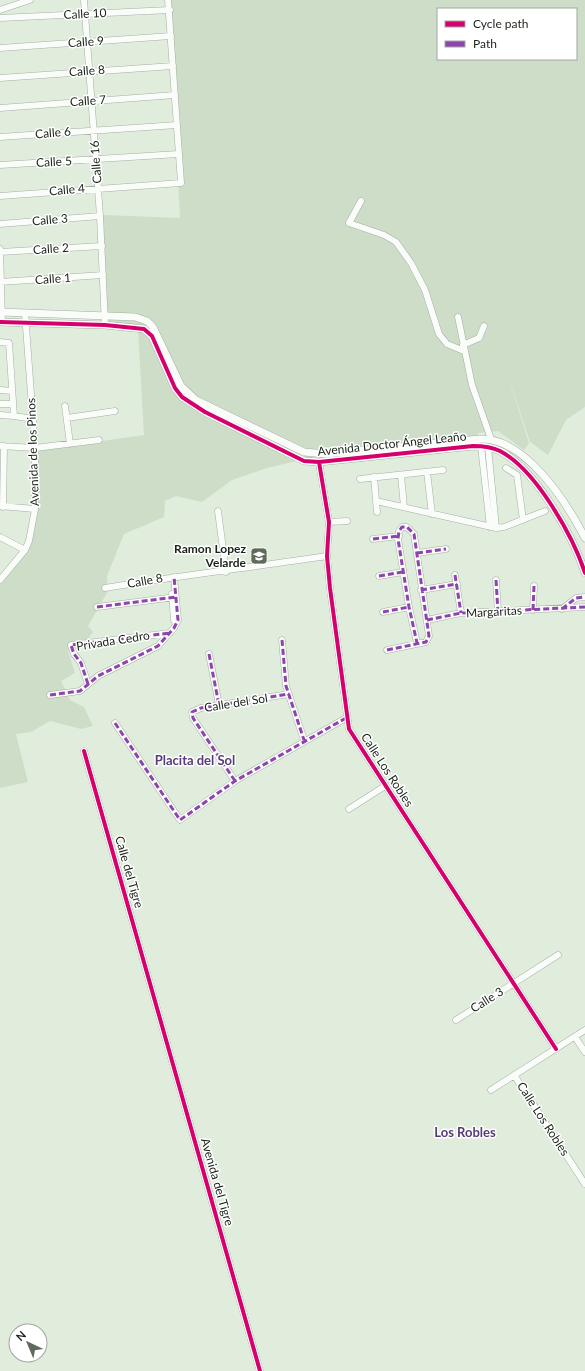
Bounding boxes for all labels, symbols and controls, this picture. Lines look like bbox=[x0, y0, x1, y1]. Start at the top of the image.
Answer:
street label: Calle 10 bbox=[63, 5, 107, 22]
legend bbox=[437, 8, 577, 60]
text: Cycle path bbox=[473, 16, 528, 31]
street label: Calle 9 bbox=[67, 33, 104, 50]
text: Path bbox=[473, 36, 497, 51]
street label: Calle 8 bbox=[68, 62, 105, 79]
street label: Calle 7 bbox=[69, 92, 106, 109]
street label: Calle 6 bbox=[34, 123, 72, 142]
street label: Calle 16 bbox=[87, 140, 104, 184]
street label: Calle 5 bbox=[36, 153, 72, 170]
street label: Calle 4 bbox=[48, 180, 86, 199]
street label: Calle 3 bbox=[31, 210, 69, 229]
street label: Calle 2 bbox=[32, 240, 69, 257]
street label: Calle 1 bbox=[34, 270, 71, 287]
street label: Avenida de los Pinos bbox=[23, 398, 42, 506]
street label: Avenida Doctor Ángel Leaño bbox=[317, 428, 467, 459]
place label: Ramon Lopez Velarde bbox=[174, 541, 247, 570]
school or university icon: Ramon Lopez Velarde bbox=[249, 546, 269, 566]
street label: Calle 8 bbox=[126, 570, 164, 591]
street label: Margaritas bbox=[466, 603, 522, 620]
street label: Privada Cedro bbox=[75, 627, 151, 654]
street label: Calle del Sol bbox=[203, 690, 269, 715]
street label: Calle Los Robles bbox=[358, 730, 417, 809]
district label: Placita del Sol bbox=[155, 752, 235, 768]
street label: Calle del Tigre bbox=[112, 834, 147, 910]
street label: Calle 3 bbox=[467, 984, 506, 1015]
street label: Calle Los Robles bbox=[514, 1079, 573, 1158]
district label: Los Robles bbox=[434, 1124, 496, 1140]
street label: Avenida del Tigre bbox=[198, 1136, 237, 1227]
north arrow bbox=[8, 1323, 48, 1363]
text: N bbox=[13, 1328, 28, 1343]

